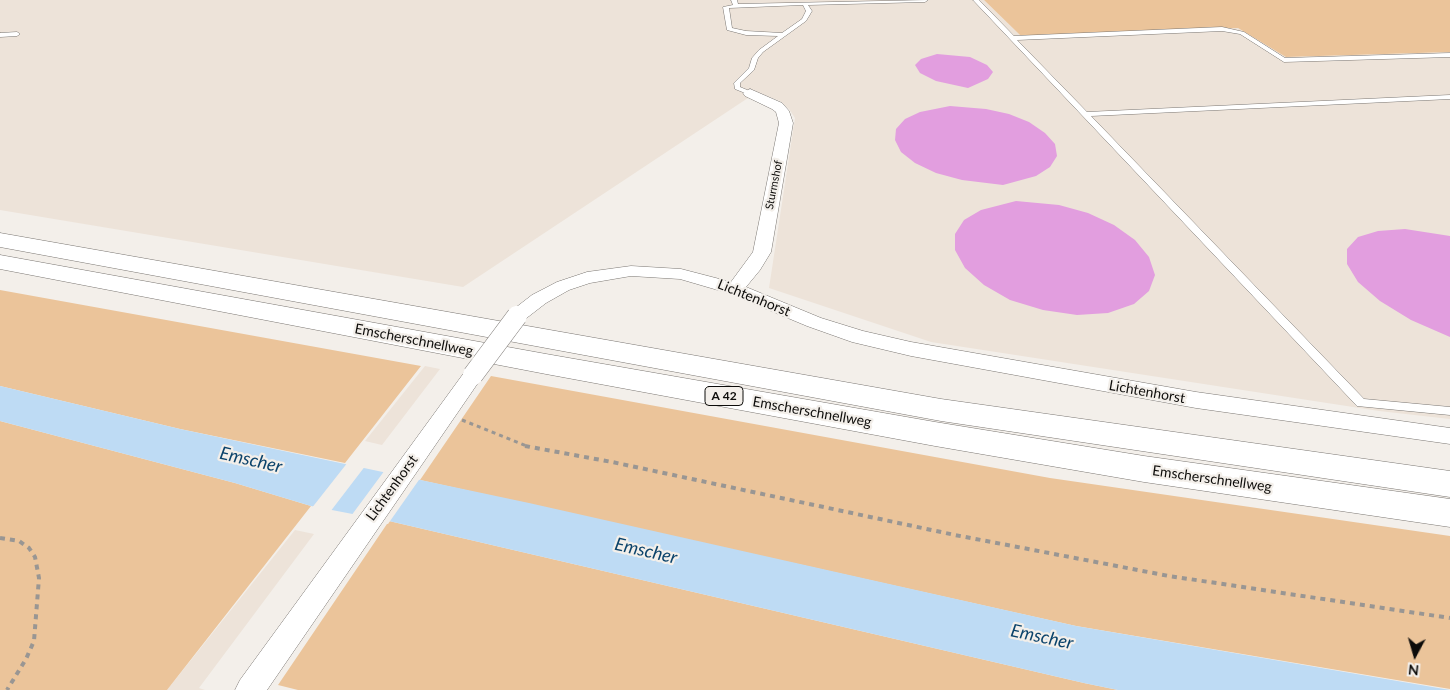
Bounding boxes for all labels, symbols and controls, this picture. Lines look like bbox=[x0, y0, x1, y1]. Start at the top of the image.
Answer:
street label: Sturmshof bbox=[763, 159, 785, 211]
street label: Lichtenhorst bbox=[715, 276, 793, 320]
street label: Emscherschnellweg bbox=[353, 320, 475, 360]
street label: Lichtenhorst bbox=[1108, 377, 1186, 407]
road number: A 42 bbox=[705, 386, 743, 406]
street label: Emscherschnellweg bbox=[751, 393, 873, 431]
water label: Emscher bbox=[218, 442, 284, 478]
street label: Lichtenhorst bbox=[363, 452, 421, 524]
street label: Emscherschnellweg bbox=[1151, 462, 1273, 496]
water label: Emscher bbox=[613, 533, 679, 569]
water label: Emscher bbox=[1009, 620, 1075, 654]
north arrow bbox=[1390, 630, 1440, 680]
text: N bbox=[1407, 661, 1420, 679]

